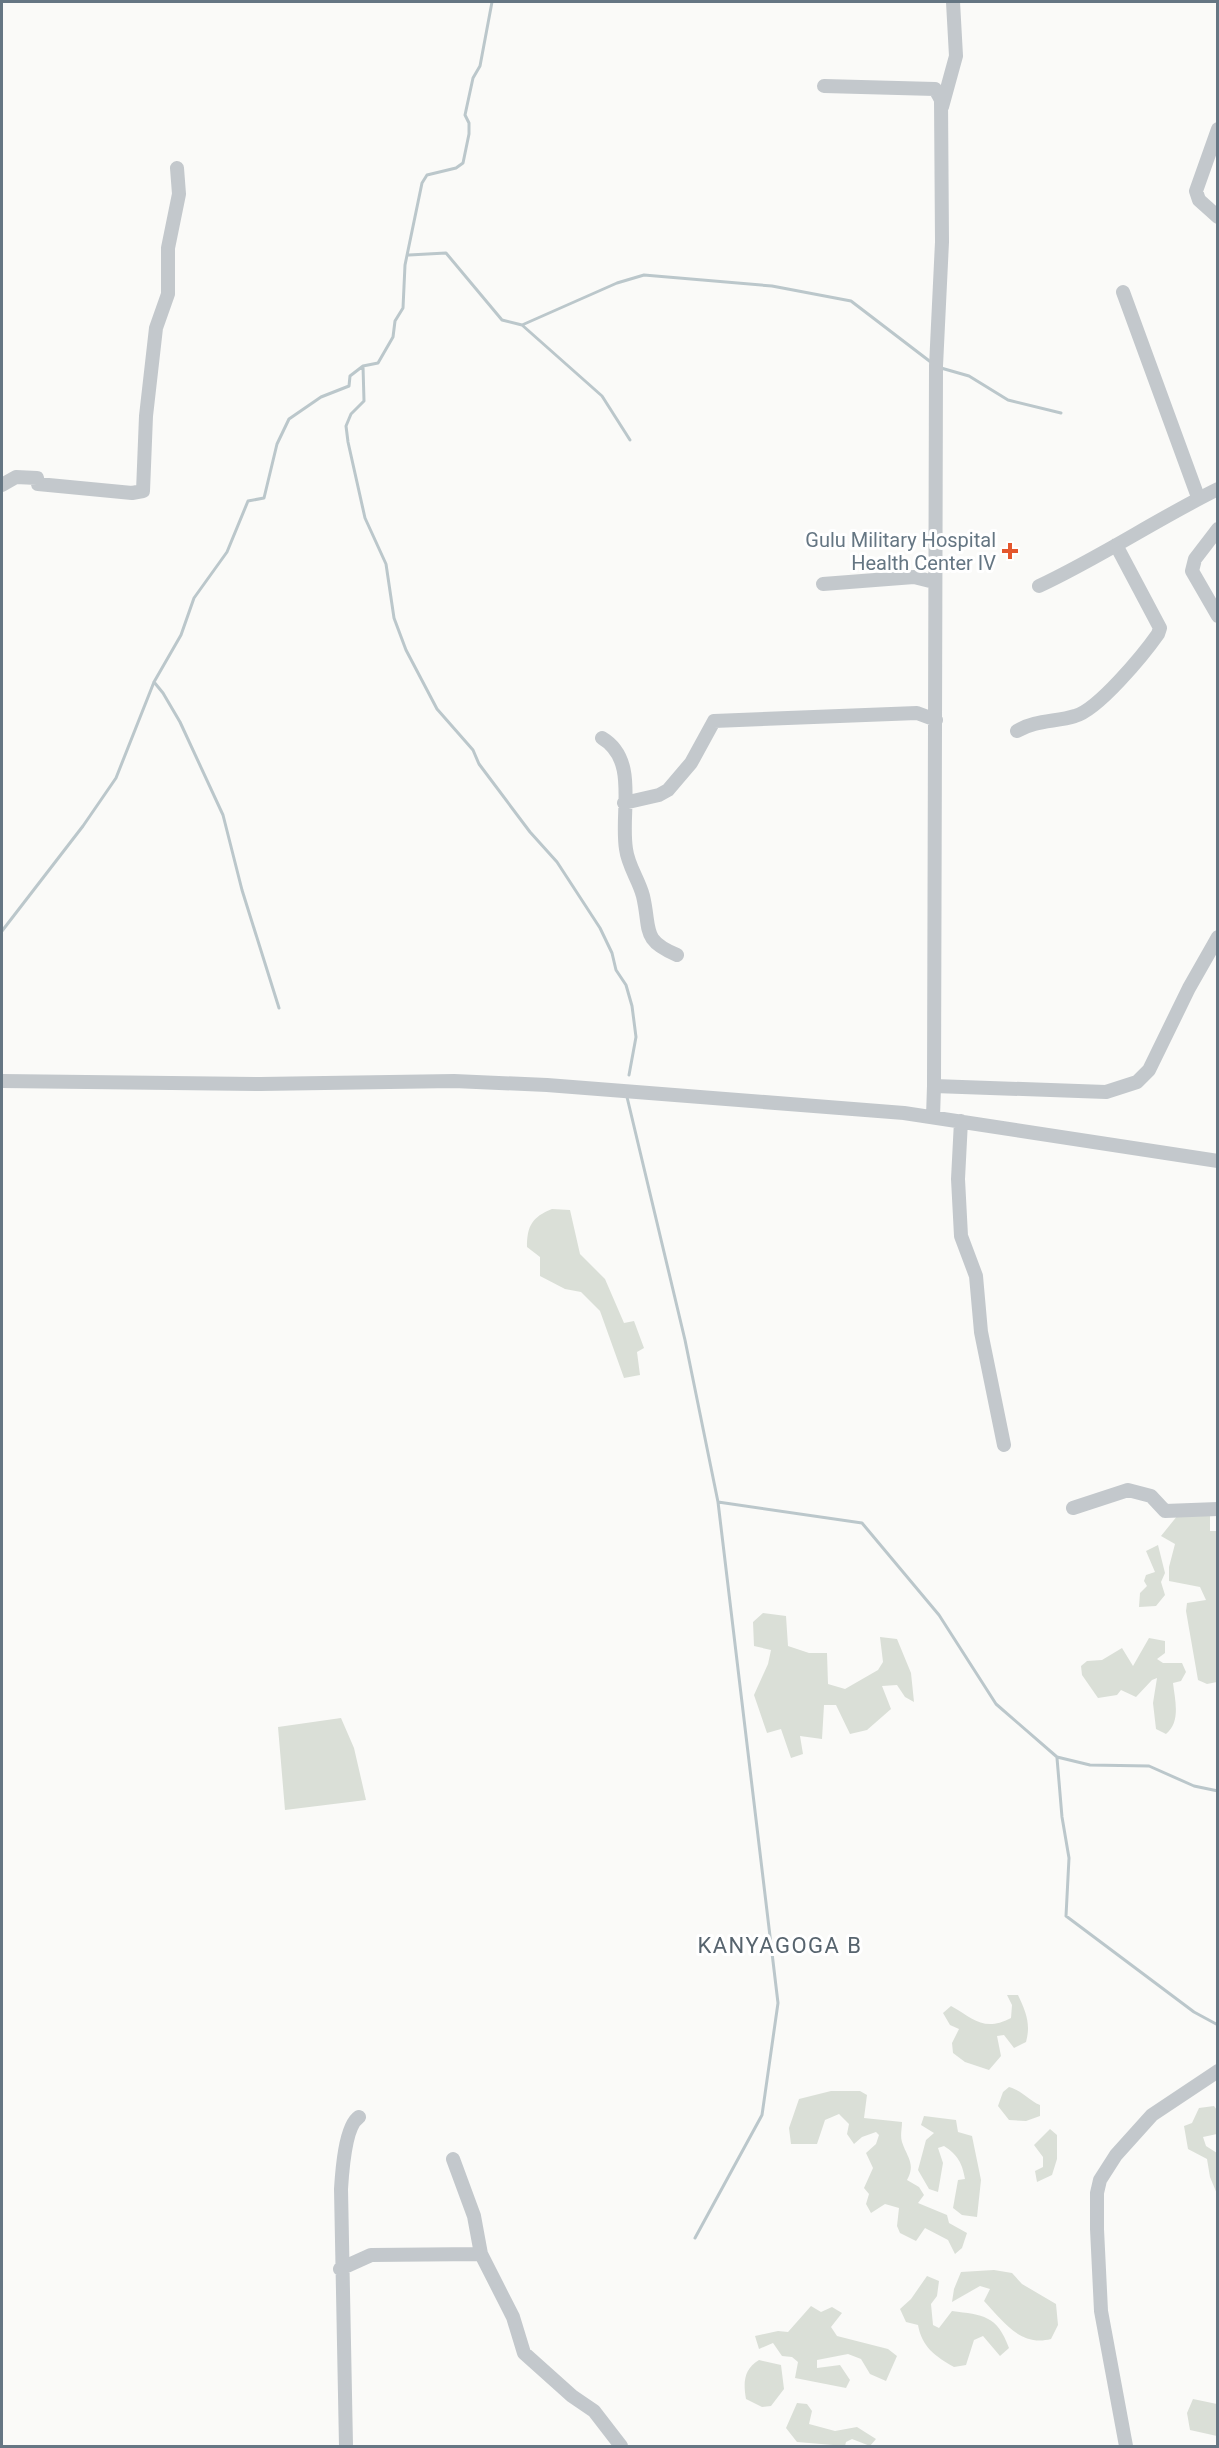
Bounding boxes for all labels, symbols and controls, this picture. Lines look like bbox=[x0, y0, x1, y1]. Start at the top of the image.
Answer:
place label: Gulu Military Hospital Health Center IV bbox=[805, 528, 996, 575]
marker: Gulu Military Hospital Health Center IV bbox=[1001, 542, 1019, 560]
district label: KANYAGOGA B bbox=[697, 1933, 863, 1958]

